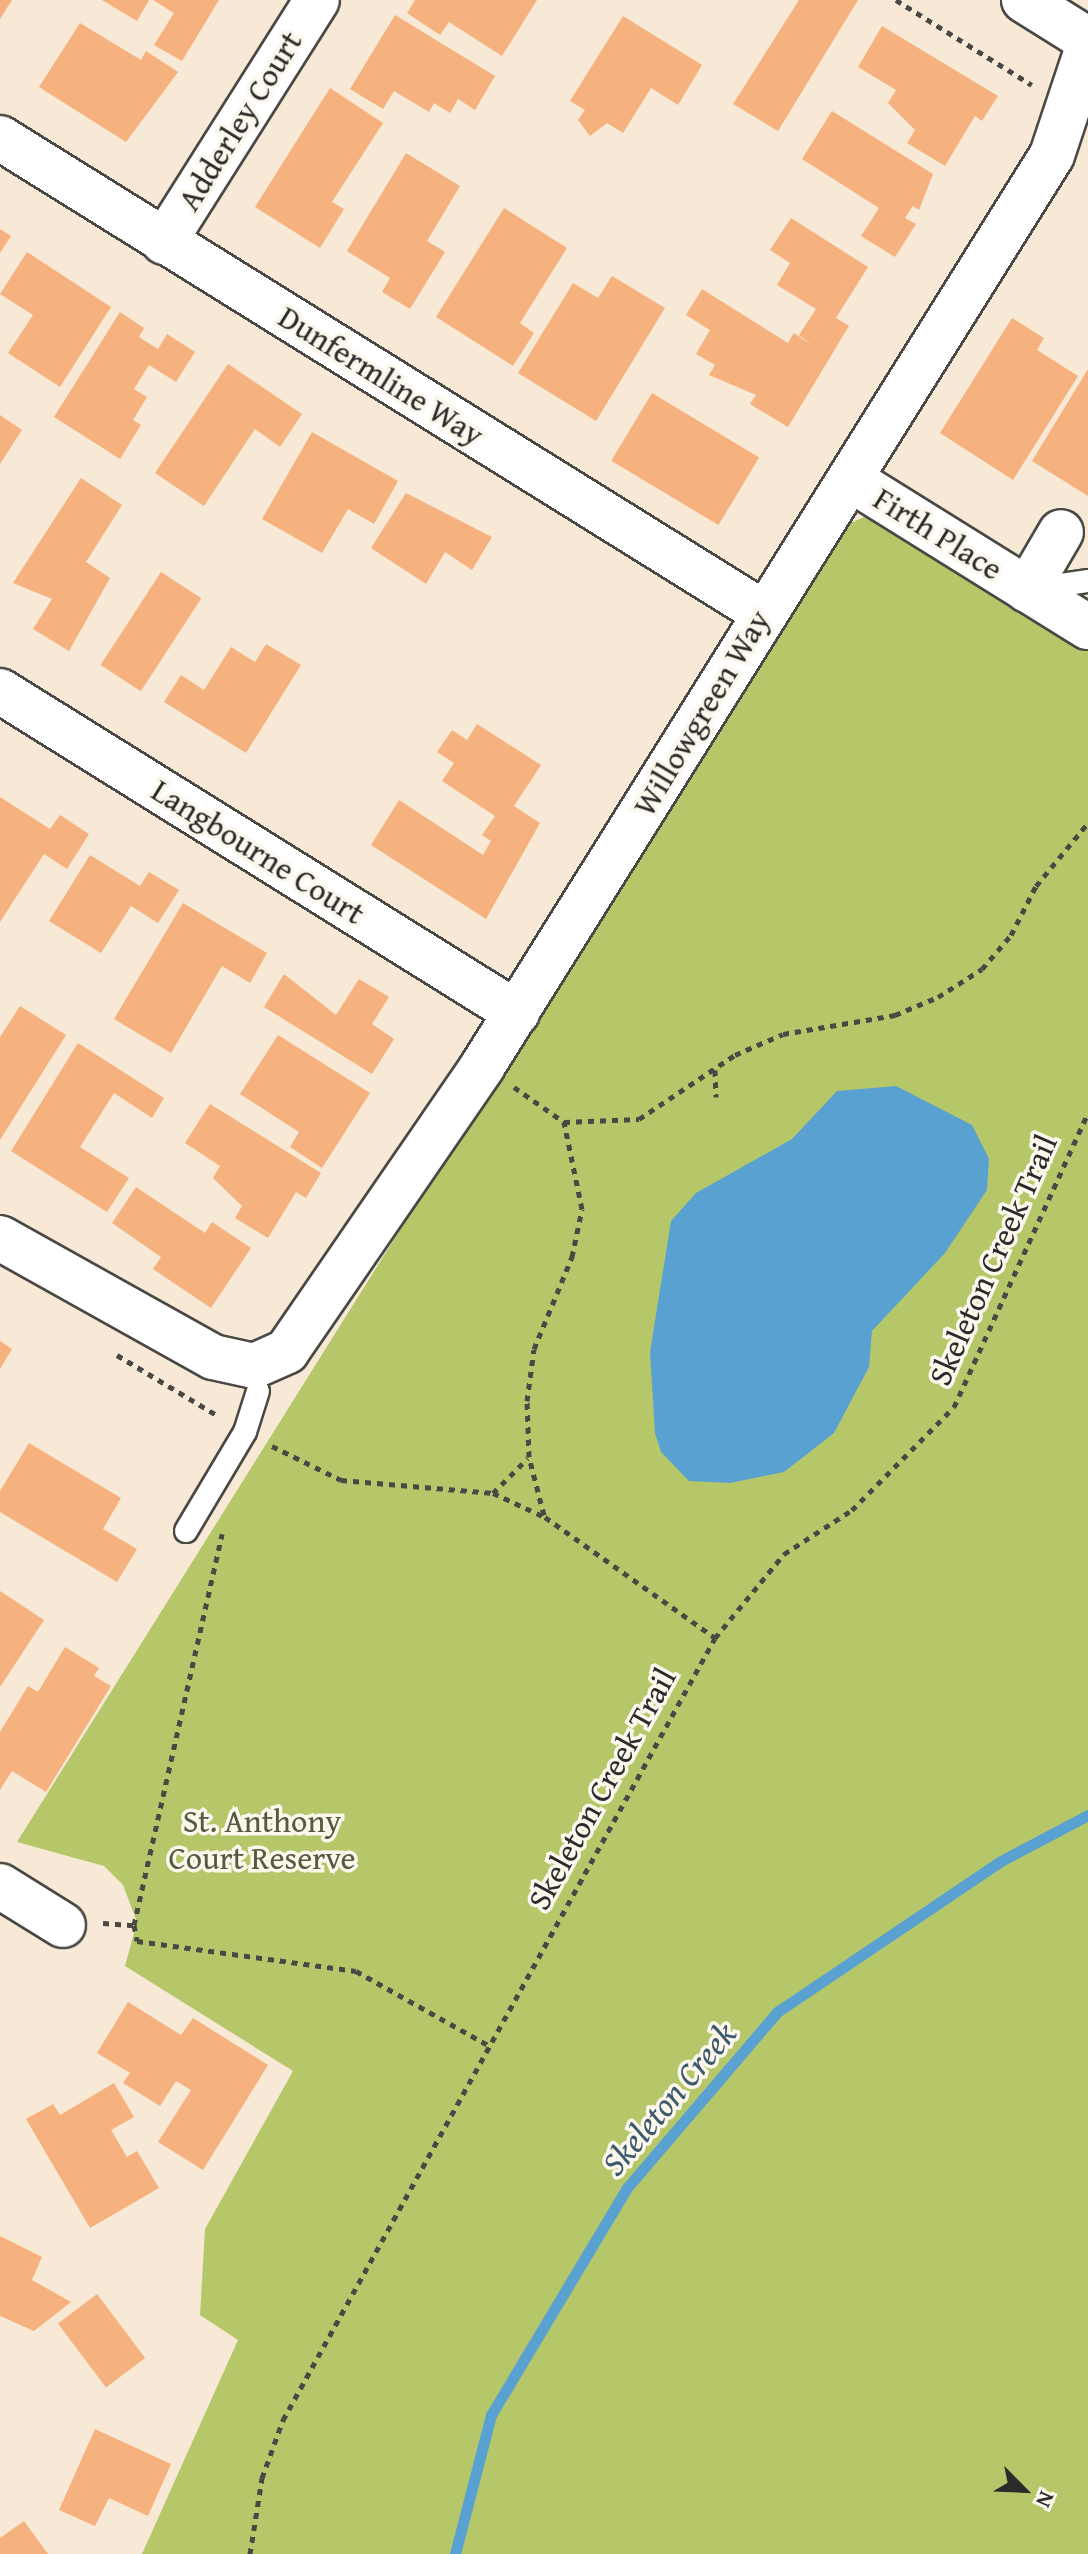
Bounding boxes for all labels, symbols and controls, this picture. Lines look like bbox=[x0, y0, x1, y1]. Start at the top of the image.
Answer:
street label: Adderley Court bbox=[170, 24, 310, 218]
street label: Dunfermline Way bbox=[271, 298, 491, 454]
street label: Firth Place bbox=[867, 479, 1009, 589]
street label: Willowgreen Way bbox=[625, 603, 779, 823]
street label: Langbourne Court bbox=[145, 771, 371, 933]
street label: Skeleton Creek Trail bbox=[921, 1129, 1065, 1391]
street label: Skeleton Creek Trail bbox=[520, 1662, 684, 1916]
park label: St. Anthony Court Reserve bbox=[168, 1803, 356, 1878]
water label: Skeleton Creek bbox=[592, 2013, 744, 2183]
north arrow bbox=[984, 2450, 1064, 2530]
text: N bbox=[1028, 2487, 1064, 2513]

